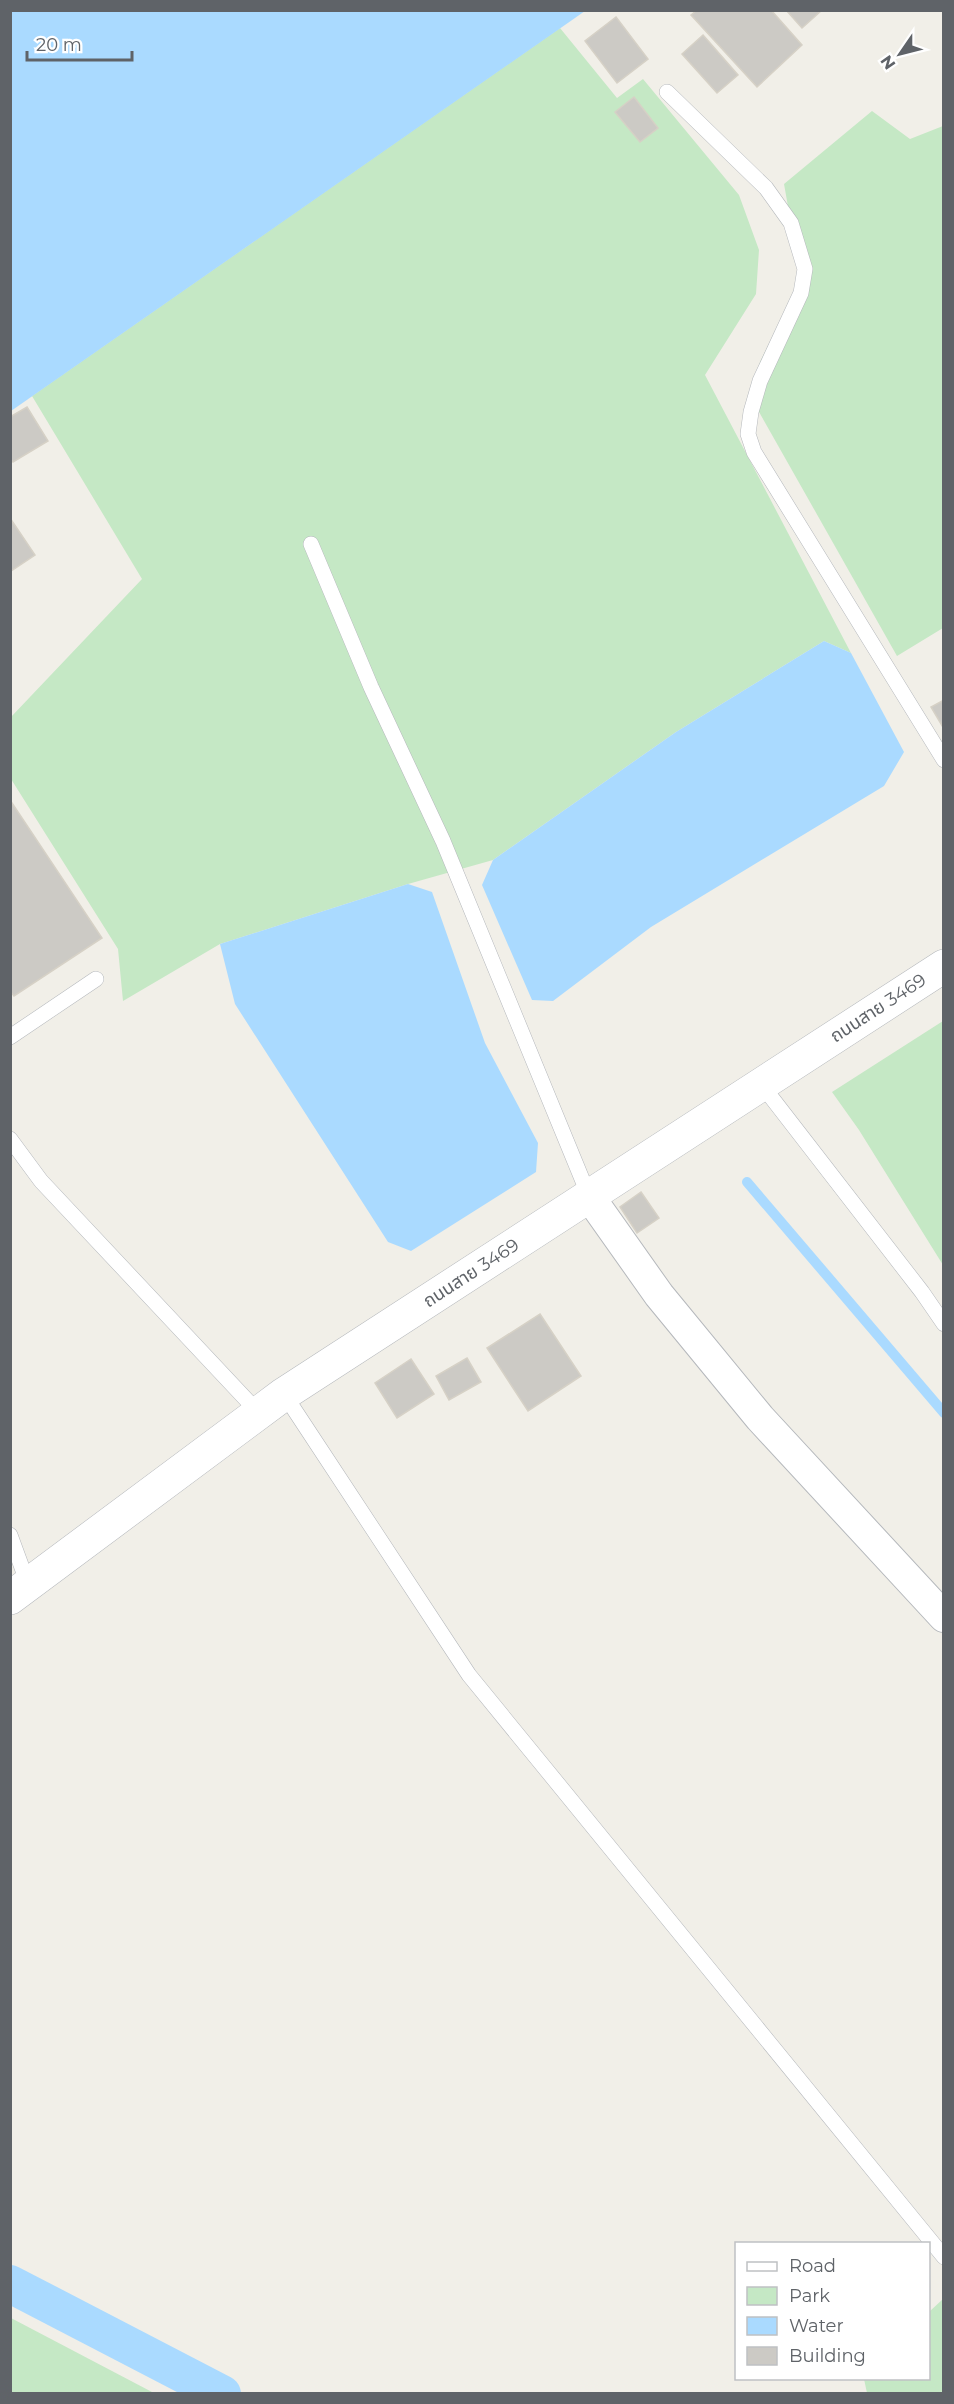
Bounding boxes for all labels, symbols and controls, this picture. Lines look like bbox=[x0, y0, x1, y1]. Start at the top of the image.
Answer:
scale bar bbox=[27, 24, 132, 62]
north arrow bbox=[870, 24, 930, 84]
text: 20 m bbox=[36, 34, 82, 56]
text: N bbox=[877, 52, 900, 73]
street label: ถนนสาย 3469 bbox=[826, 969, 930, 1047]
street label: ถนนสาย 3469 bbox=[419, 1234, 523, 1312]
legend bbox=[735, 2242, 930, 2380]
text: Road bbox=[789, 2255, 836, 2277]
text: Park bbox=[789, 2285, 830, 2307]
text: Water bbox=[789, 2315, 844, 2337]
text: Building bbox=[789, 2345, 866, 2367]

